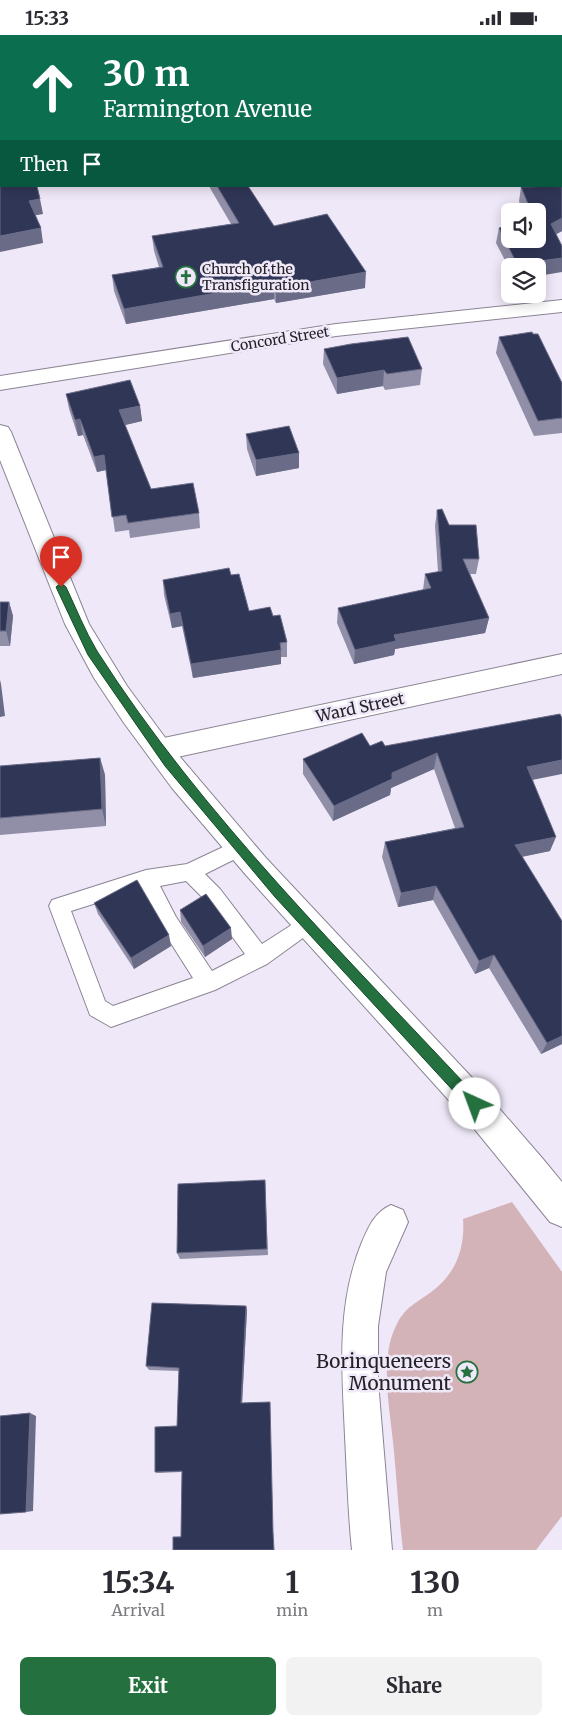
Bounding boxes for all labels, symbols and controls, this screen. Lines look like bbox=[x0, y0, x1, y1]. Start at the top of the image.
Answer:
text: 15:33 bbox=[25, 6, 69, 30]
text: 30 m bbox=[103, 52, 189, 96]
icon: ahead bbox=[20, 55, 85, 120]
text: Farmington Avenue bbox=[103, 95, 312, 123]
icon: arrive bbox=[78, 150, 106, 178]
text: Then bbox=[20, 152, 68, 176]
map controls bbox=[501, 203, 546, 303]
button: sound bbox=[501, 203, 546, 248]
button: layers bbox=[501, 258, 546, 303]
place label: Church of the Transfiguration bbox=[202, 260, 310, 294]
church icon: Church of the Transfiguration bbox=[174, 265, 198, 289]
street label: Concord Street bbox=[230, 322, 331, 356]
pin bbox=[40, 536, 82, 587]
icon: arrive bbox=[47, 543, 75, 571]
street label: Ward Street bbox=[313, 688, 407, 726]
position arrow bbox=[448, 1077, 500, 1129]
place label: Borinqueneers Monument bbox=[316, 1349, 452, 1395]
place icon: Borinqueneers Monument bbox=[455, 1360, 479, 1384]
text: 15:34 bbox=[102, 1563, 174, 1601]
text: 1 bbox=[285, 1563, 299, 1601]
text: 130 bbox=[410, 1563, 460, 1601]
text: Arrival bbox=[111, 1600, 165, 1620]
text: min bbox=[276, 1600, 308, 1620]
text: m bbox=[427, 1600, 443, 1620]
button: Exit bbox=[20, 1657, 276, 1715]
button: Share bbox=[286, 1657, 542, 1715]

